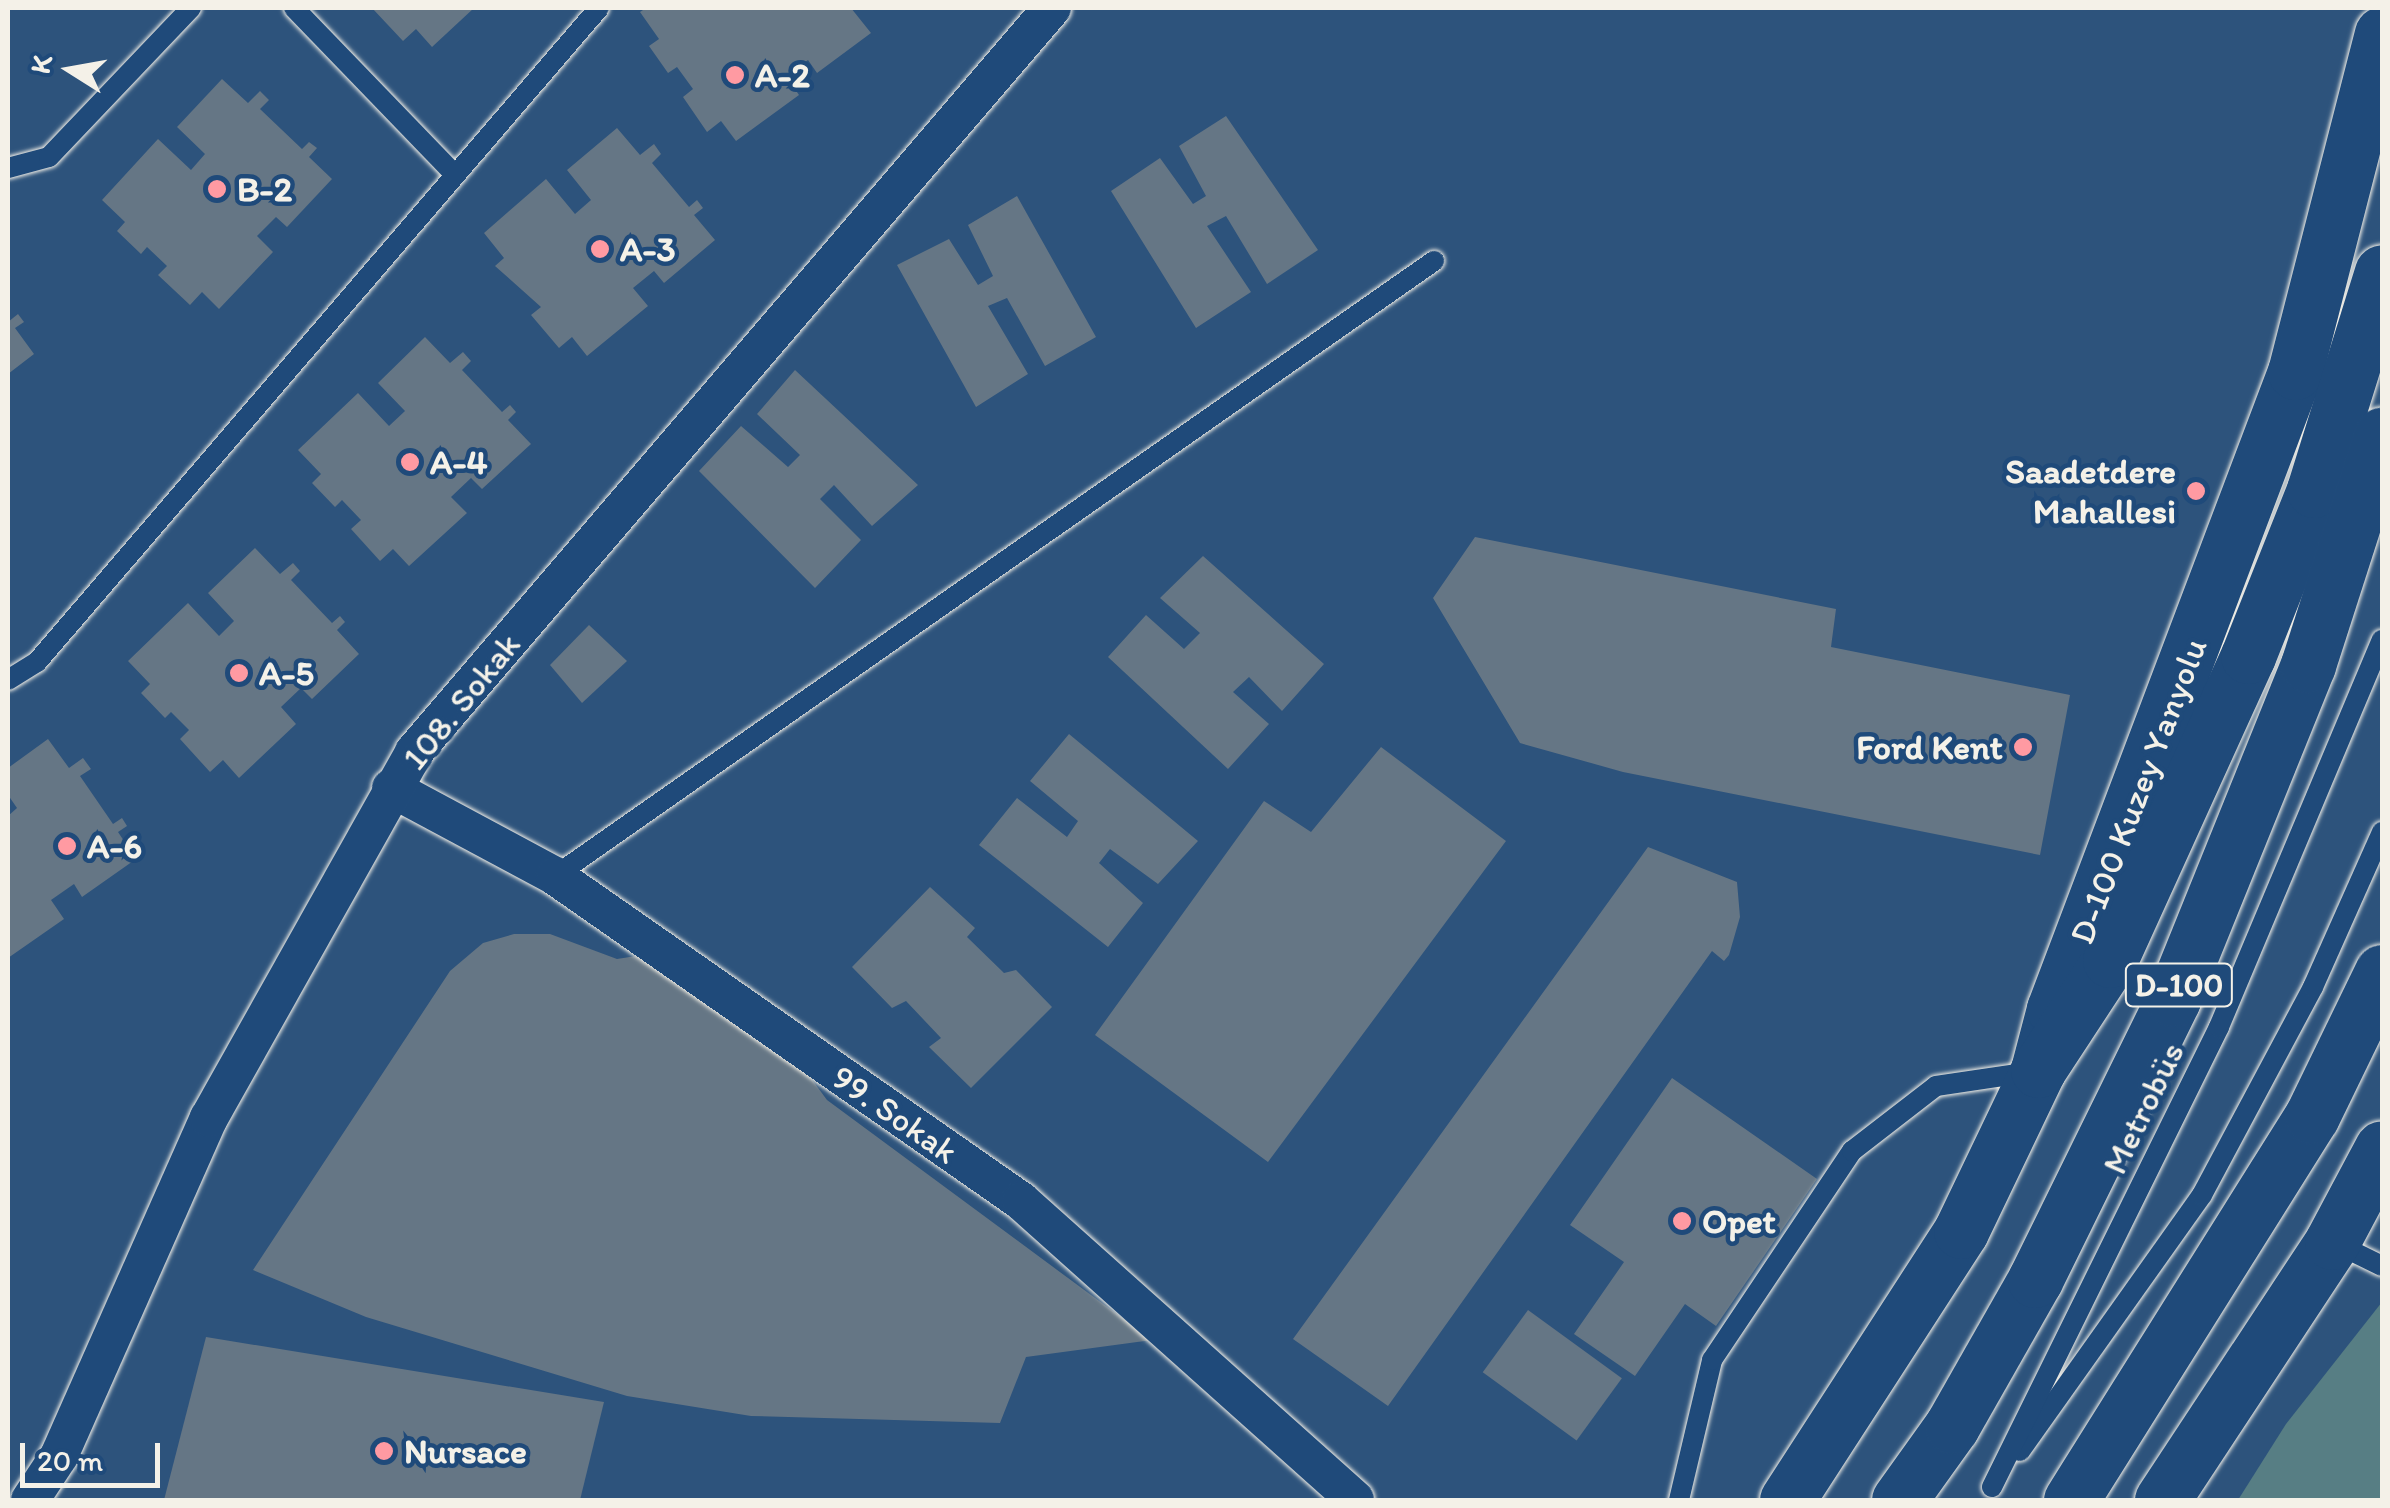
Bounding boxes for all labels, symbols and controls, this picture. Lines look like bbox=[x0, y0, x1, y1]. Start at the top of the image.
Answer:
north arrow bbox=[20, 20, 120, 120]
text: K bbox=[22, 52, 59, 76]
place label: A-2 bbox=[755, 54, 810, 96]
marker: A-2 bbox=[724, 64, 746, 86]
place label: B-2 bbox=[237, 168, 292, 210]
marker: B-2 bbox=[206, 178, 228, 200]
place label: A-3 bbox=[620, 228, 676, 270]
marker: A-3 bbox=[589, 238, 611, 260]
place label: A-4 bbox=[430, 441, 487, 483]
place label: Saadetdere Mahallesi bbox=[2005, 450, 2176, 532]
marker: A-4 bbox=[399, 451, 421, 473]
marker: Saadetdere Mahallesi bbox=[2185, 480, 2207, 502]
street label: 108. Sokak bbox=[393, 624, 529, 778]
street label: D-100 Kuzey Yanyolu bbox=[2061, 633, 2215, 949]
place label: A-5 bbox=[259, 652, 314, 694]
marker: A-5 bbox=[228, 662, 250, 684]
place label: Ford Kent bbox=[1856, 726, 2003, 768]
marker: Ford Kent bbox=[2012, 736, 2034, 758]
place label: A-6 bbox=[87, 825, 142, 867]
marker: A-6 bbox=[56, 835, 78, 857]
road number: D-100 bbox=[2124, 958, 2234, 1012]
street label: Metrobüs bbox=[2093, 1035, 2193, 1181]
street label: 99. Sokak bbox=[824, 1056, 966, 1172]
place label: Opet bbox=[1702, 1200, 1776, 1242]
marker: Opet bbox=[1671, 1210, 1693, 1232]
scale bar bbox=[25, 1423, 165, 1485]
place label: Nursace bbox=[404, 1430, 527, 1472]
marker: Nursace bbox=[373, 1440, 395, 1462]
text: 20 m bbox=[37, 1442, 103, 1479]

